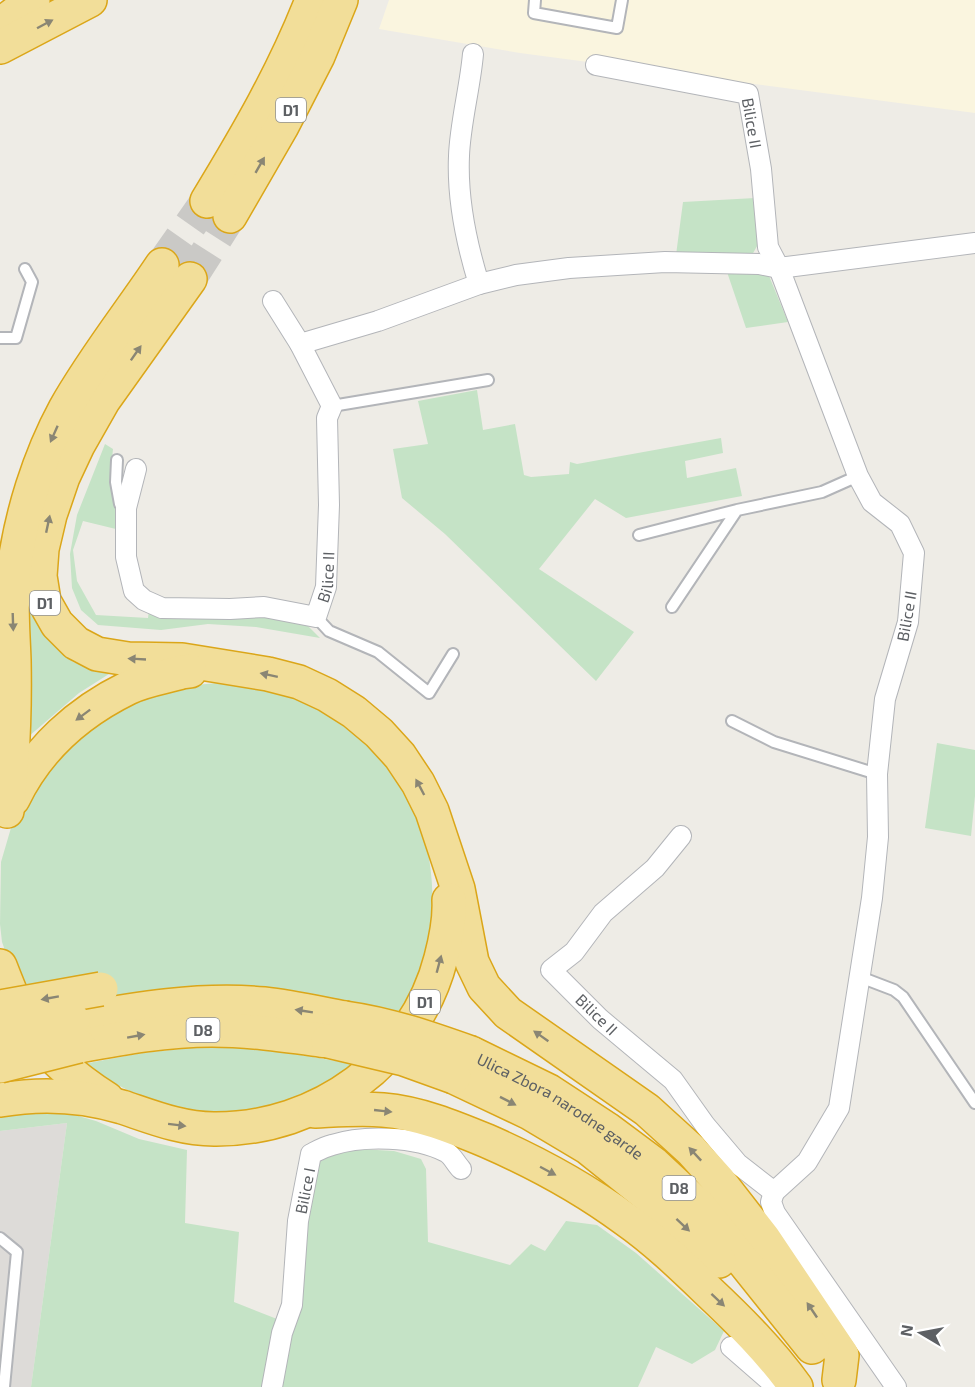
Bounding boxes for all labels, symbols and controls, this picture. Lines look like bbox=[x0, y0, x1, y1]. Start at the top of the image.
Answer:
one-way arrow bbox=[37, 19, 54, 29]
street label: Bilice II bbox=[739, 96, 767, 150]
road number: D1 bbox=[276, 98, 306, 122]
one-way arrow bbox=[254, 157, 265, 173]
one-way arrow bbox=[130, 346, 142, 361]
one-way arrow bbox=[49, 425, 59, 443]
one-way arrow bbox=[44, 514, 53, 533]
street label: Bilice II bbox=[312, 551, 337, 605]
street label: Bilice II bbox=[892, 589, 920, 643]
road number: D1 bbox=[30, 591, 60, 615]
one-way arrow bbox=[8, 613, 17, 632]
one-way arrow bbox=[127, 654, 146, 663]
one-way arrow bbox=[259, 669, 278, 679]
one-way arrow bbox=[75, 709, 91, 722]
one-way arrow bbox=[415, 779, 425, 796]
one-way arrow bbox=[435, 955, 444, 973]
road number: D1 bbox=[410, 990, 440, 1014]
street label: Bilice II bbox=[572, 990, 622, 1038]
one-way arrow bbox=[41, 994, 60, 1003]
one-way arrow bbox=[294, 1006, 313, 1015]
road number: D8 bbox=[186, 1018, 220, 1042]
one-way arrow bbox=[533, 1030, 549, 1042]
one-way arrow bbox=[127, 1031, 146, 1040]
street label: Ulica Zbora narodne garde bbox=[474, 1048, 648, 1163]
one-way arrow bbox=[499, 1096, 516, 1106]
one-way arrow bbox=[374, 1106, 393, 1116]
one-way arrow bbox=[167, 1120, 186, 1129]
one-way arrow bbox=[688, 1147, 702, 1162]
street label: Bilice I bbox=[290, 1166, 318, 1215]
one-way arrow bbox=[540, 1166, 557, 1176]
road number: D8 bbox=[662, 1176, 696, 1200]
one-way arrow bbox=[676, 1218, 691, 1232]
one-way arrow bbox=[710, 1293, 725, 1307]
one-way arrow bbox=[807, 1302, 818, 1318]
north arrow bbox=[891, 1303, 951, 1363]
text: N bbox=[895, 1323, 916, 1338]

